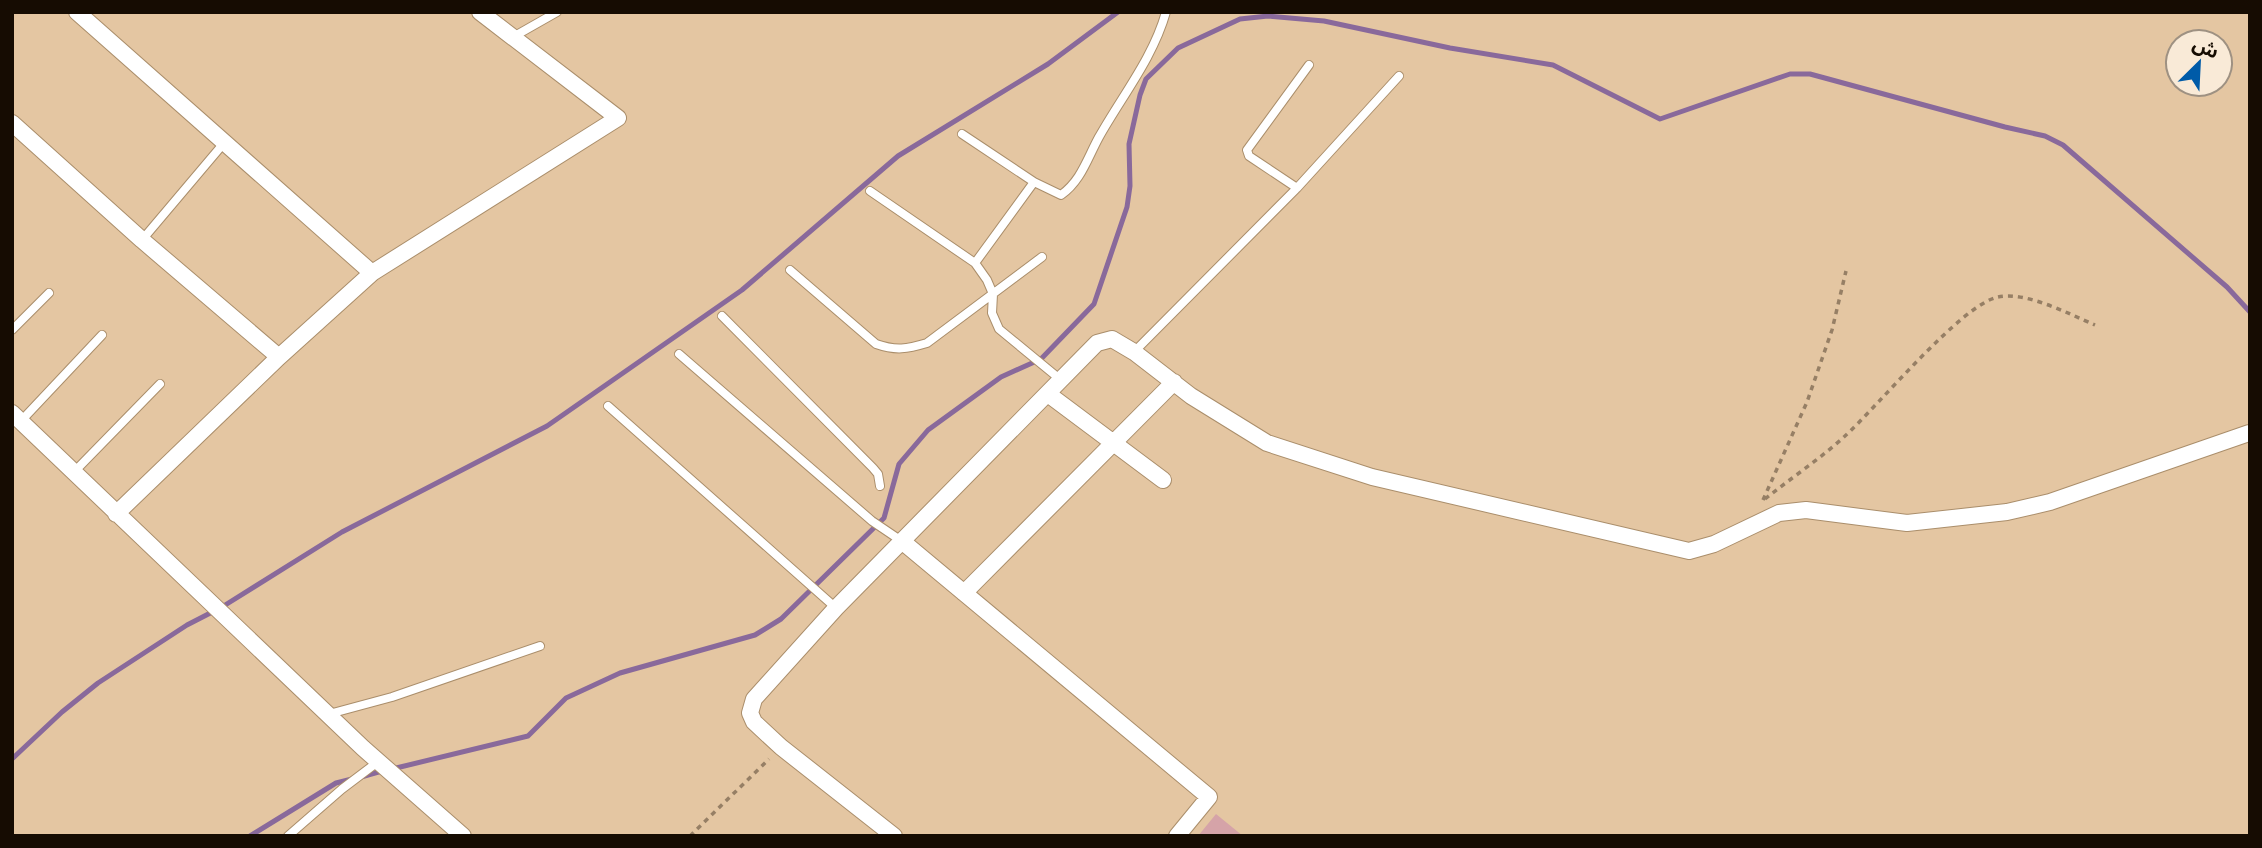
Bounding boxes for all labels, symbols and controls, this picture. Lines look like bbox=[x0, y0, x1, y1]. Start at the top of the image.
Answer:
north arrow bbox=[2164, 28, 2234, 98]
text: ش bbox=[2189, 32, 2222, 64]

